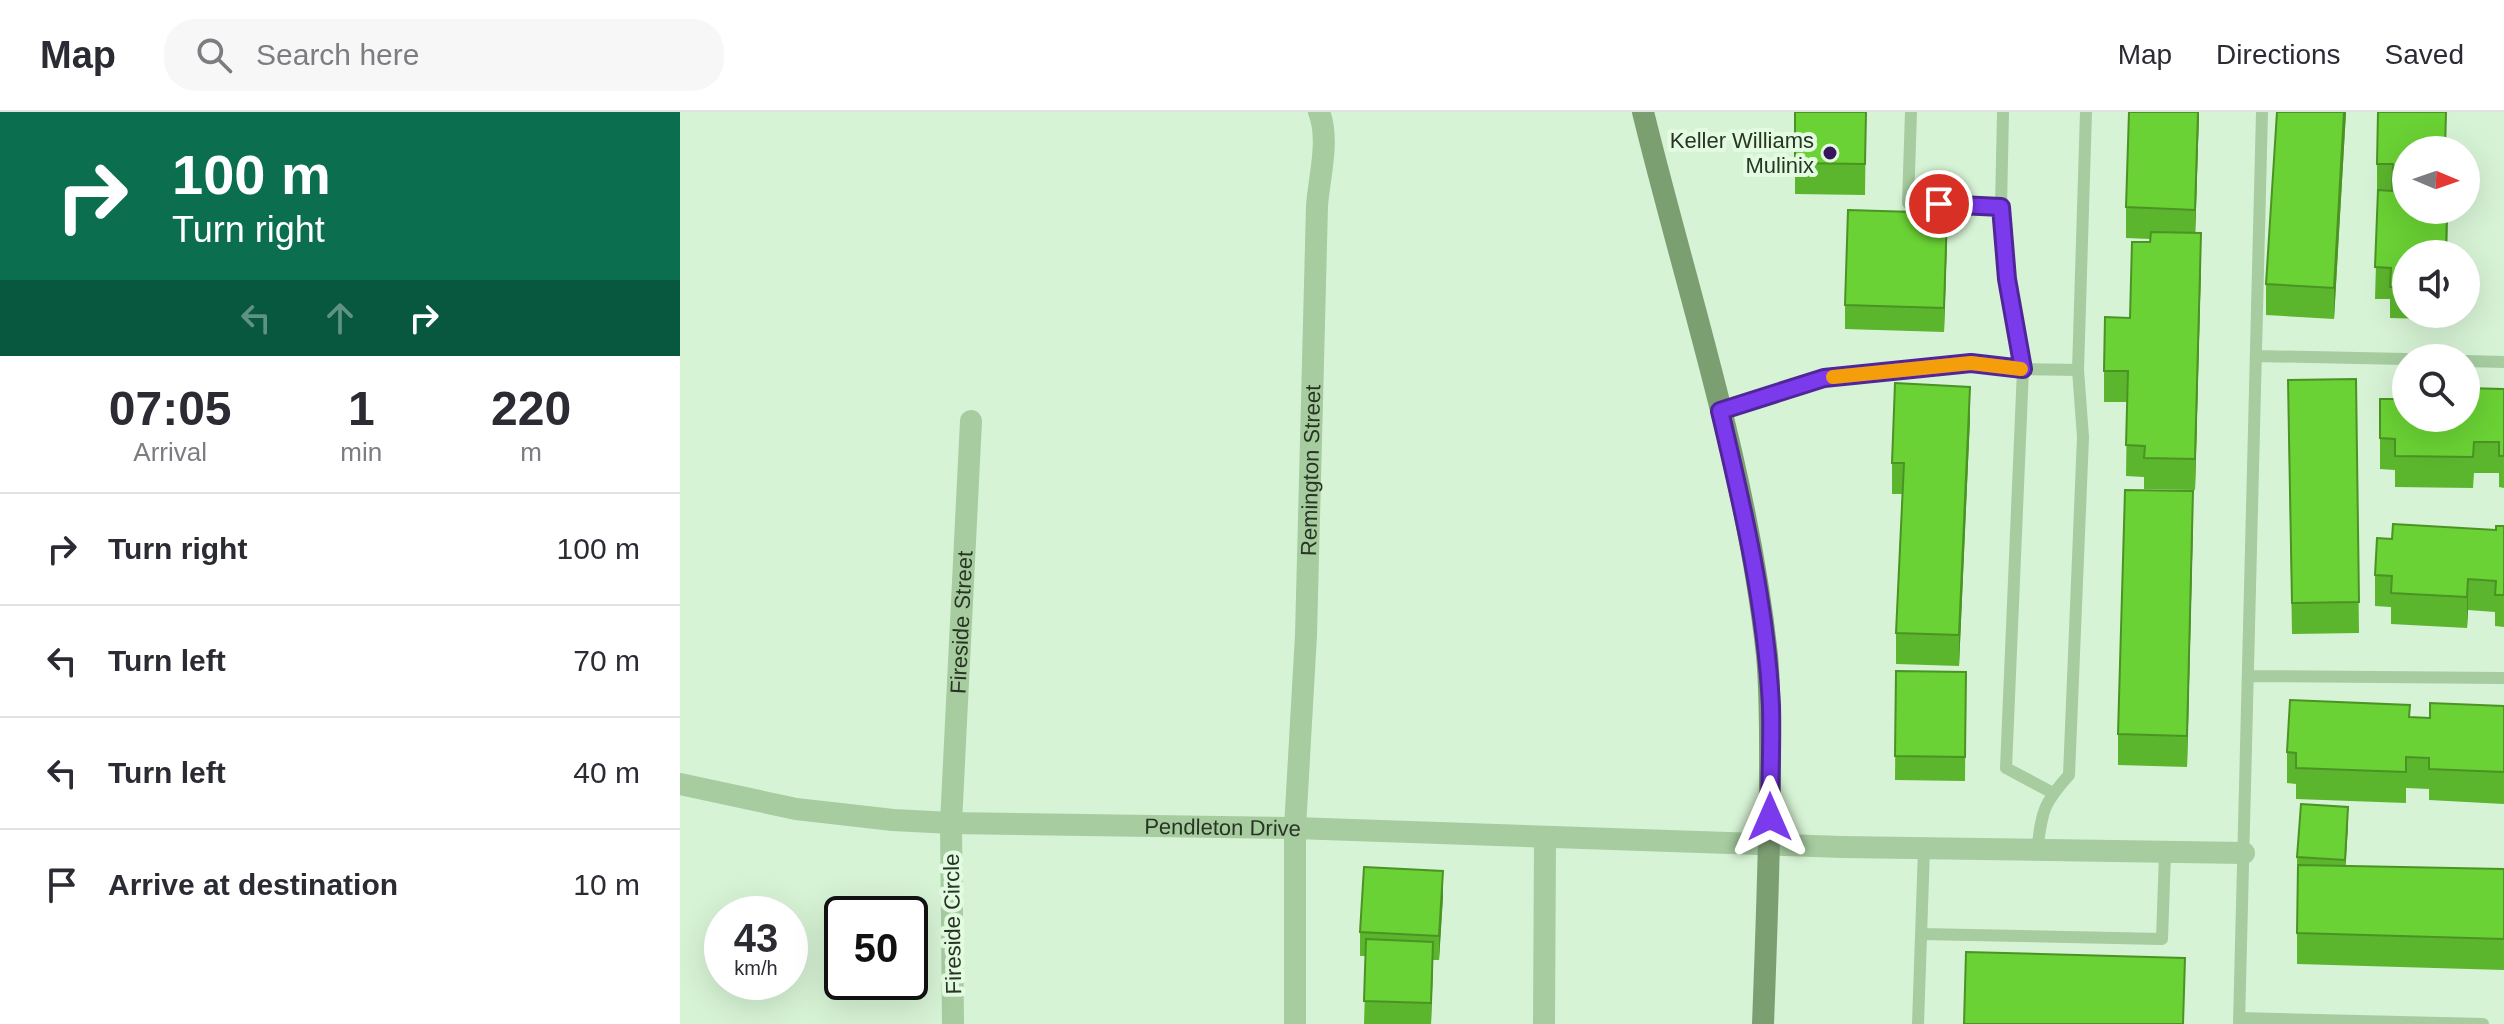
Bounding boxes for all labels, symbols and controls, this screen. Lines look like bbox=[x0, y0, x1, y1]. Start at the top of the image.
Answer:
search box bbox=[164, 19, 724, 91]
icon: search bbox=[192, 33, 236, 77]
text: Map bbox=[40, 34, 116, 76]
text: Search here bbox=[256, 38, 419, 71]
text: Map bbox=[2118, 39, 2172, 70]
text: Directions bbox=[2216, 39, 2341, 70]
text: Saved bbox=[2385, 39, 2464, 70]
place label: Keller Williams Mulinix bbox=[1670, 128, 1814, 178]
north arrow bbox=[2392, 136, 2480, 224]
map controls bbox=[2392, 136, 2480, 432]
text: 100 m bbox=[172, 143, 331, 206]
icon: right bbox=[40, 144, 144, 248]
marker: Keller Williams Mulinix bbox=[1821, 144, 1839, 162]
pin bbox=[1905, 170, 1973, 238]
icon: arrive bbox=[1917, 182, 1961, 226]
text: Turn right bbox=[172, 209, 325, 250]
button: sound bbox=[2392, 240, 2480, 328]
icon: left bbox=[234, 296, 278, 340]
icon: ahead bbox=[318, 296, 362, 340]
icon: right bbox=[402, 296, 446, 340]
button: search bbox=[2392, 344, 2480, 432]
text: 07:05 bbox=[109, 382, 232, 435]
text: 1 bbox=[348, 382, 375, 435]
text: 220 bbox=[491, 382, 571, 435]
street label: Remington Street bbox=[1296, 384, 1325, 556]
text: Arrival bbox=[133, 437, 207, 467]
text: min bbox=[340, 437, 382, 467]
text: m bbox=[520, 437, 542, 467]
icon: right bbox=[40, 527, 84, 571]
text: Turn right bbox=[108, 532, 247, 565]
text: 100 m bbox=[557, 532, 640, 565]
street label: Fireside Street bbox=[945, 550, 978, 694]
icon: left bbox=[40, 639, 84, 683]
text: Turn left bbox=[108, 644, 226, 677]
text: 70 m bbox=[573, 644, 640, 677]
icon: left bbox=[40, 751, 84, 795]
text: Turn left bbox=[108, 756, 226, 789]
text: 40 m bbox=[573, 756, 640, 789]
position arrow bbox=[1728, 775, 1812, 859]
street label: Pendleton Drive bbox=[1144, 814, 1301, 841]
street label: Fireside Circle bbox=[939, 853, 966, 994]
icon: arrive bbox=[40, 863, 84, 907]
text: Arrive at destination bbox=[108, 868, 398, 901]
text: 10 m bbox=[573, 868, 640, 901]
speed limit sign: 50 bbox=[824, 896, 928, 1000]
text: 43 bbox=[734, 916, 778, 960]
text: km/h bbox=[734, 957, 778, 979]

